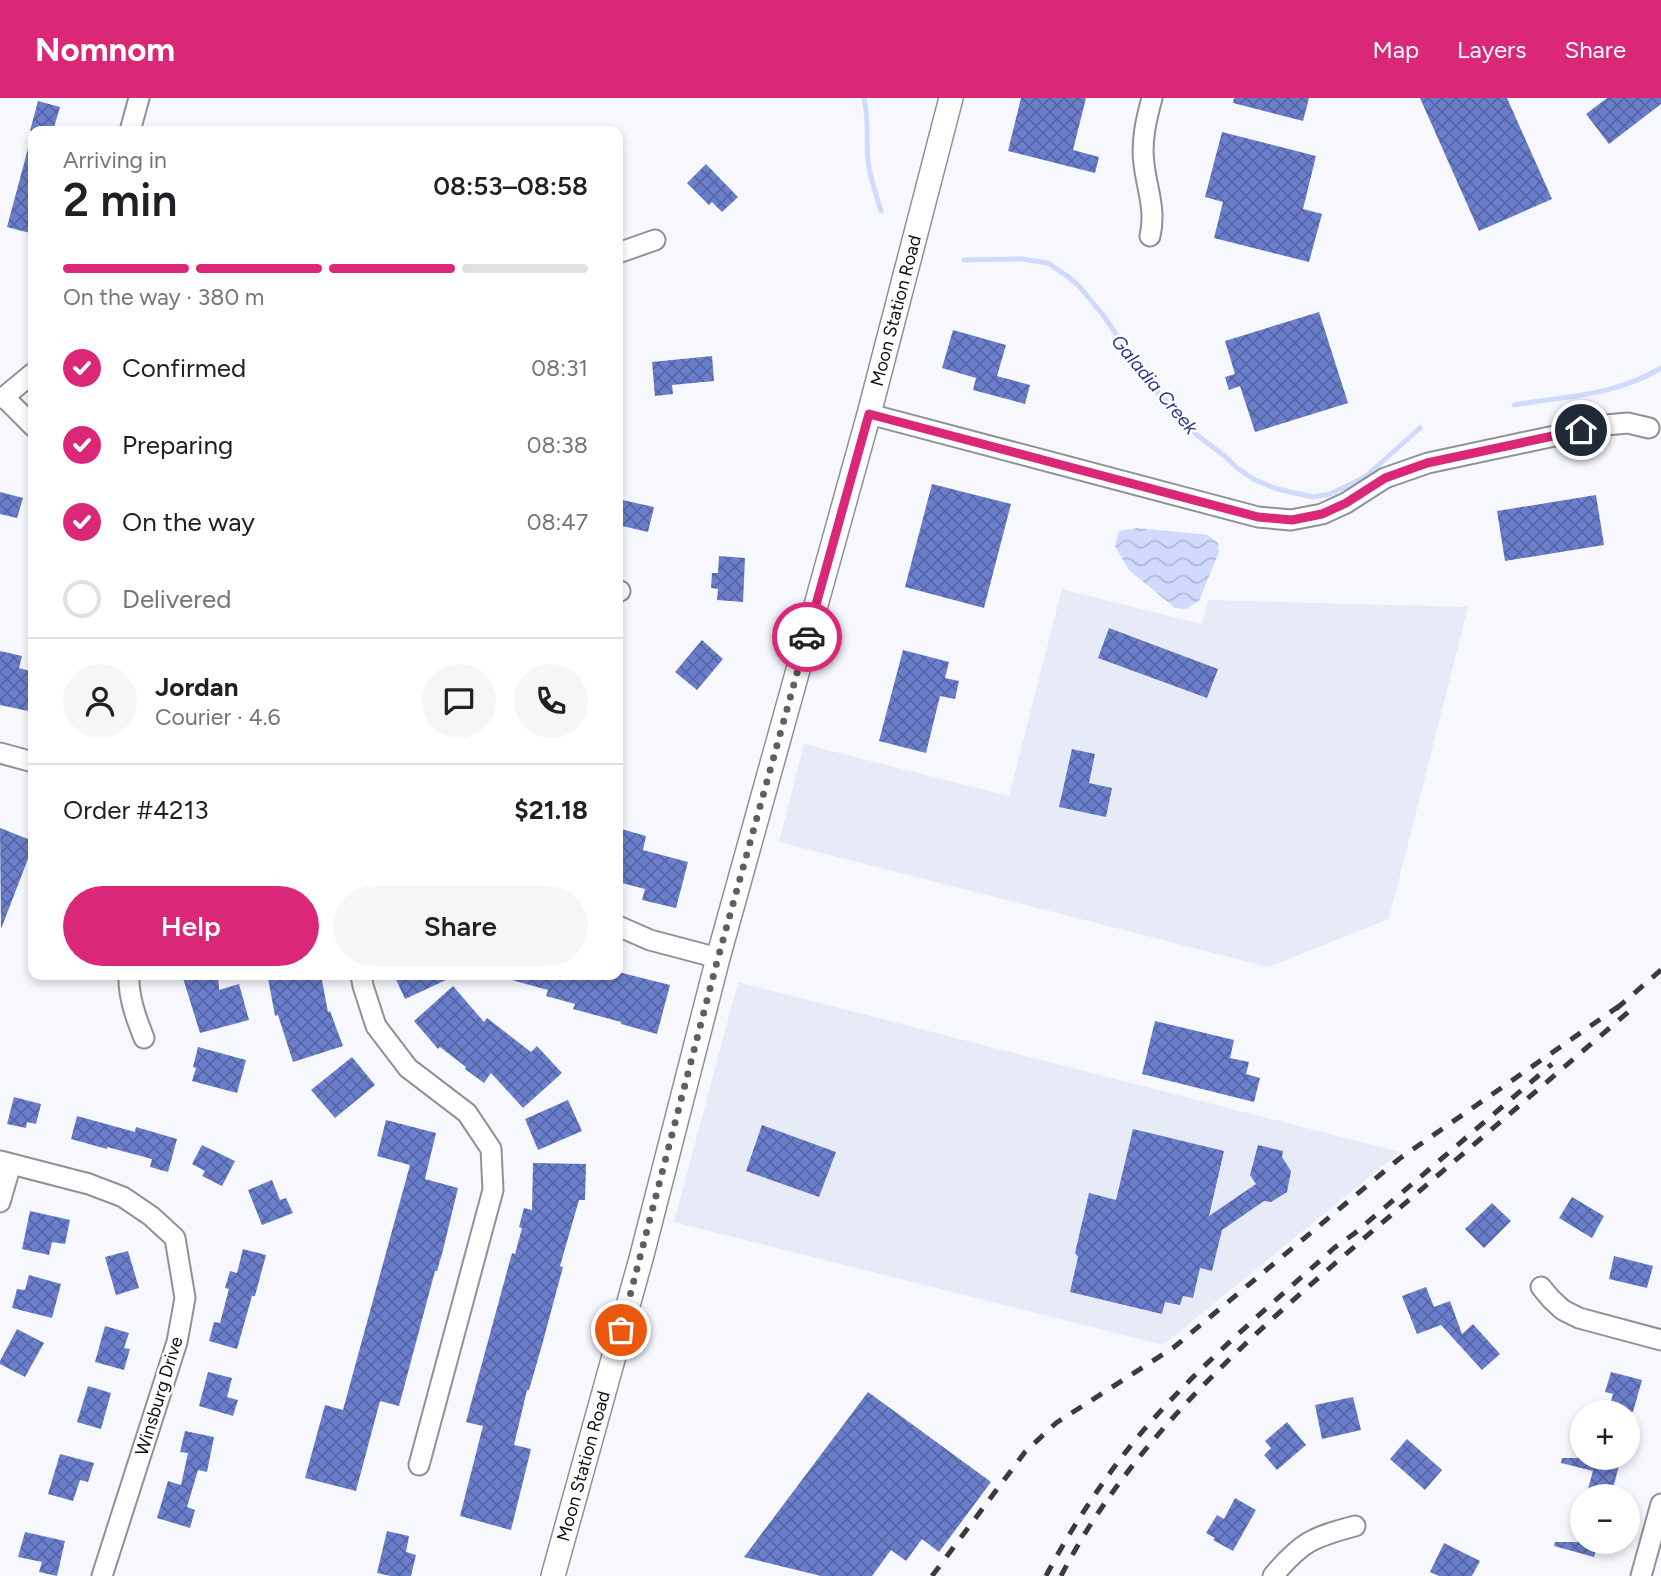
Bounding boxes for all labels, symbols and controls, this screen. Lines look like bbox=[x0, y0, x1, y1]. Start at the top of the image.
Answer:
text: Nomnom bbox=[35, 30, 175, 69]
text: Map bbox=[1372, 35, 1419, 64]
text: Layers bbox=[1457, 35, 1526, 64]
text: Share bbox=[1564, 35, 1626, 64]
text: Arriving in bbox=[63, 146, 167, 174]
text: 08:53–08:58 bbox=[433, 170, 588, 202]
text: 2 min bbox=[63, 172, 178, 228]
street label: Moon Station Road bbox=[866, 233, 926, 388]
text: On the way · 380 m bbox=[63, 283, 264, 311]
water label: Galadia Creek bbox=[1106, 330, 1203, 439]
icon: check bbox=[63, 349, 101, 387]
text: Confirmed bbox=[122, 352, 246, 384]
text: 08:31 bbox=[531, 354, 588, 382]
pin bbox=[1551, 400, 1611, 460]
icon: home bbox=[1562, 411, 1600, 449]
icon: check bbox=[63, 426, 101, 464]
text: Preparing bbox=[122, 429, 233, 461]
text: 08:38 bbox=[527, 431, 588, 459]
icon: check bbox=[63, 503, 101, 541]
text: On the way bbox=[122, 506, 255, 538]
text: 08:47 bbox=[527, 508, 588, 536]
text: Delivered bbox=[122, 583, 231, 615]
courier bbox=[772, 602, 842, 672]
icon: car bbox=[788, 618, 826, 656]
button: person bbox=[63, 664, 137, 738]
button: chat bbox=[422, 664, 496, 738]
button: phone bbox=[514, 664, 588, 738]
text: Jordan bbox=[155, 671, 238, 703]
text: Courier · 4.6 bbox=[155, 703, 281, 731]
text: Order #4213 bbox=[63, 794, 209, 826]
text: $21.18 bbox=[514, 794, 588, 826]
button: Help bbox=[63, 886, 319, 966]
button: Share bbox=[333, 886, 588, 966]
pin bbox=[591, 1300, 651, 1360]
icon: bag bbox=[602, 1311, 640, 1349]
street label: Winsburg Drive bbox=[130, 1334, 188, 1458]
street label: Moon Station Road bbox=[552, 1388, 615, 1544]
map controls bbox=[1570, 1400, 1640, 1554]
button: + bbox=[1570, 1400, 1640, 1470]
button: − bbox=[1570, 1484, 1640, 1554]

